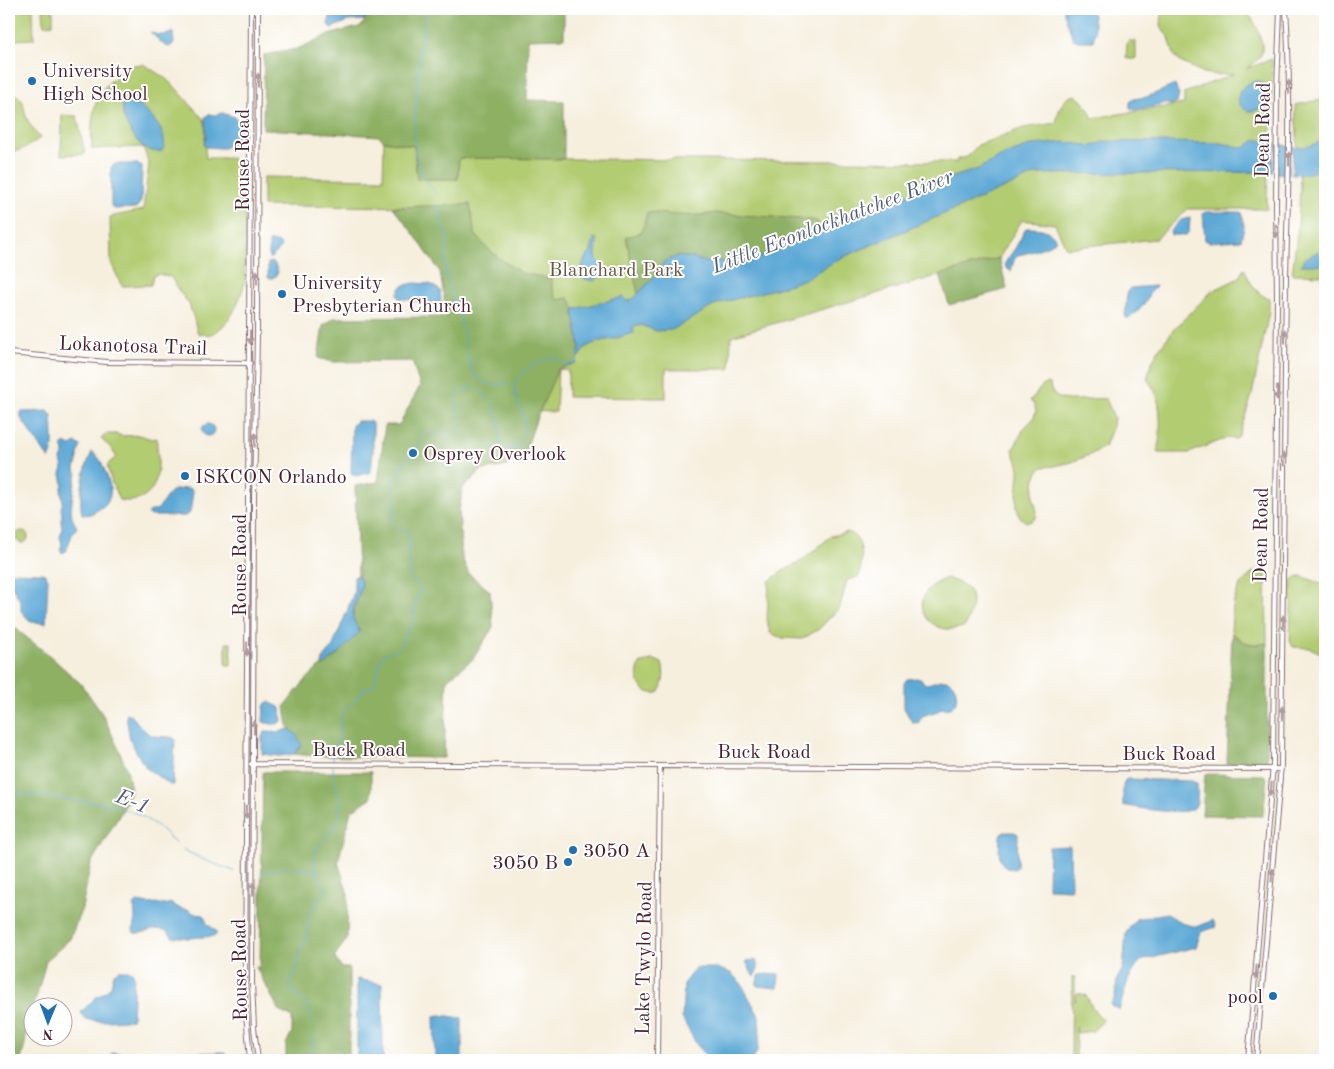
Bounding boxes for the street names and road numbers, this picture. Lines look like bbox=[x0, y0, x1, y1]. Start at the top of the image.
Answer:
street label: Dean Road bbox=[1253, 82, 1275, 178]
street label: Rouse Road bbox=[234, 109, 254, 211]
street label: Lokanotosa Trail bbox=[58, 334, 208, 360]
street label: Dean Road bbox=[1251, 487, 1273, 583]
street label: Rouse Road bbox=[231, 514, 251, 616]
street label: Buck Road bbox=[312, 741, 406, 761]
street label: Buck Road bbox=[717, 743, 811, 763]
street label: Buck Road bbox=[1122, 745, 1216, 765]
street label: Lake Twylo Road bbox=[634, 881, 656, 1035]
street label: Rouse Road bbox=[230, 918, 252, 1022]

